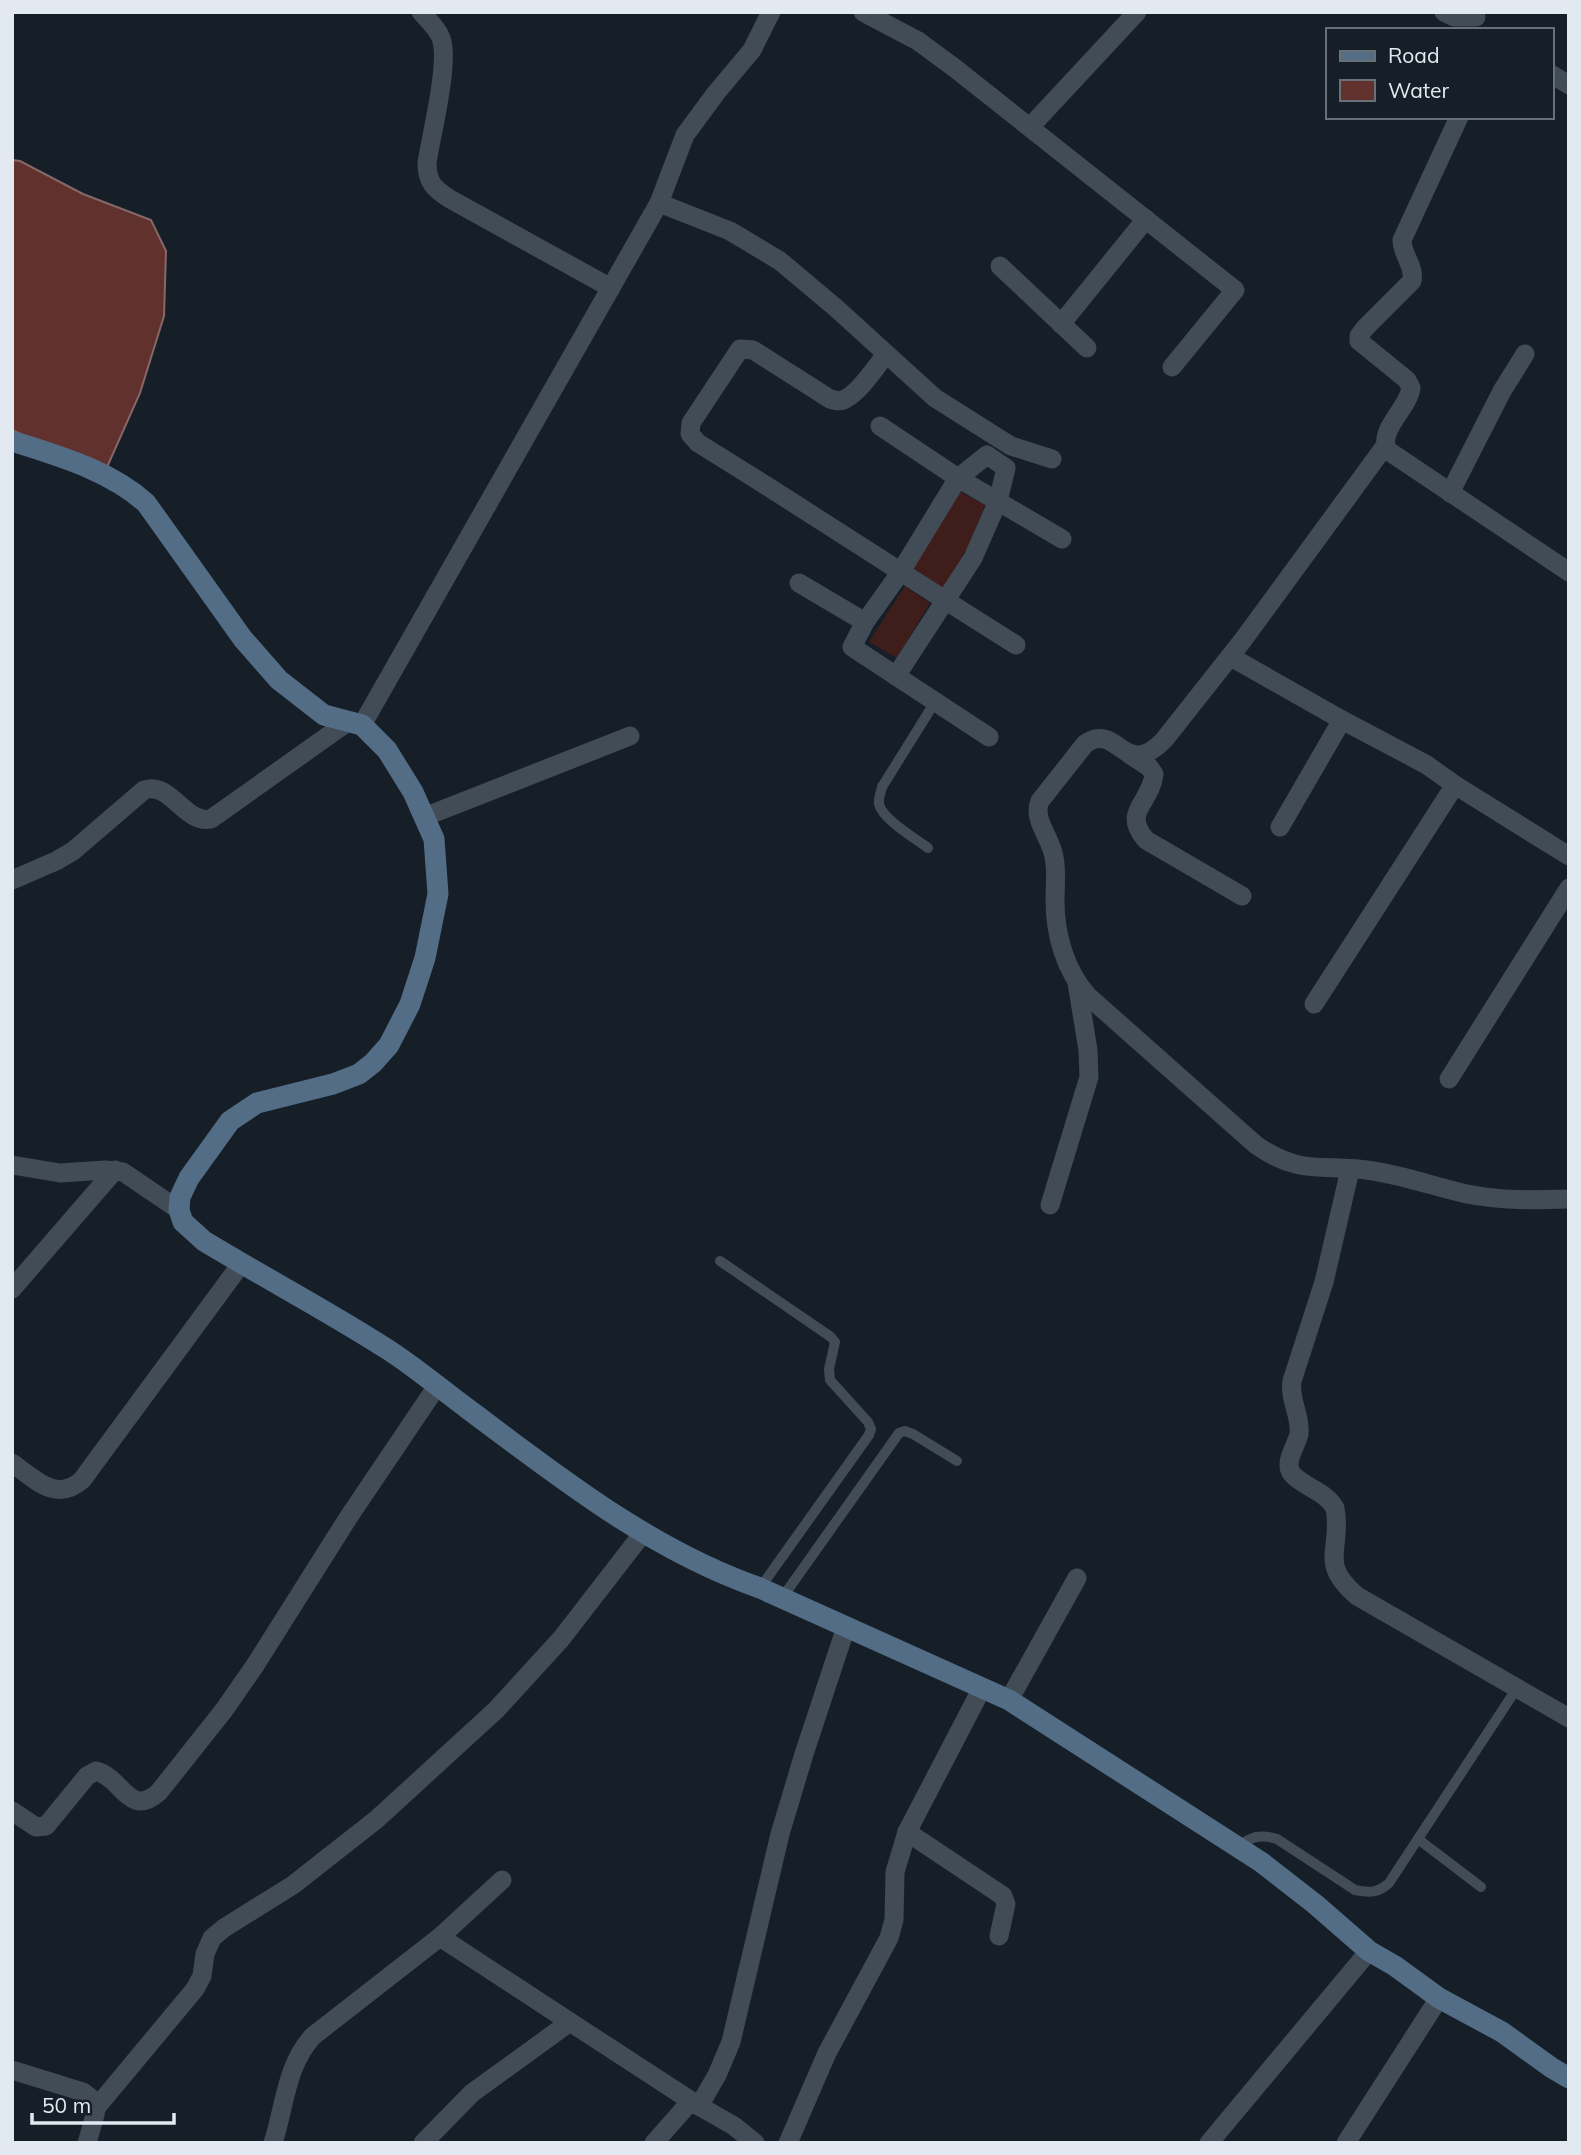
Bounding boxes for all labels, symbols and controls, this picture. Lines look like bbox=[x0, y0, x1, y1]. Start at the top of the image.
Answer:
legend bbox=[1326, 28, 1553, 119]
text: Road bbox=[1388, 42, 1439, 68]
text: Water bbox=[1388, 77, 1449, 103]
scale bar bbox=[32, 2082, 173, 2126]
text: 50 m bbox=[42, 2092, 91, 2118]

